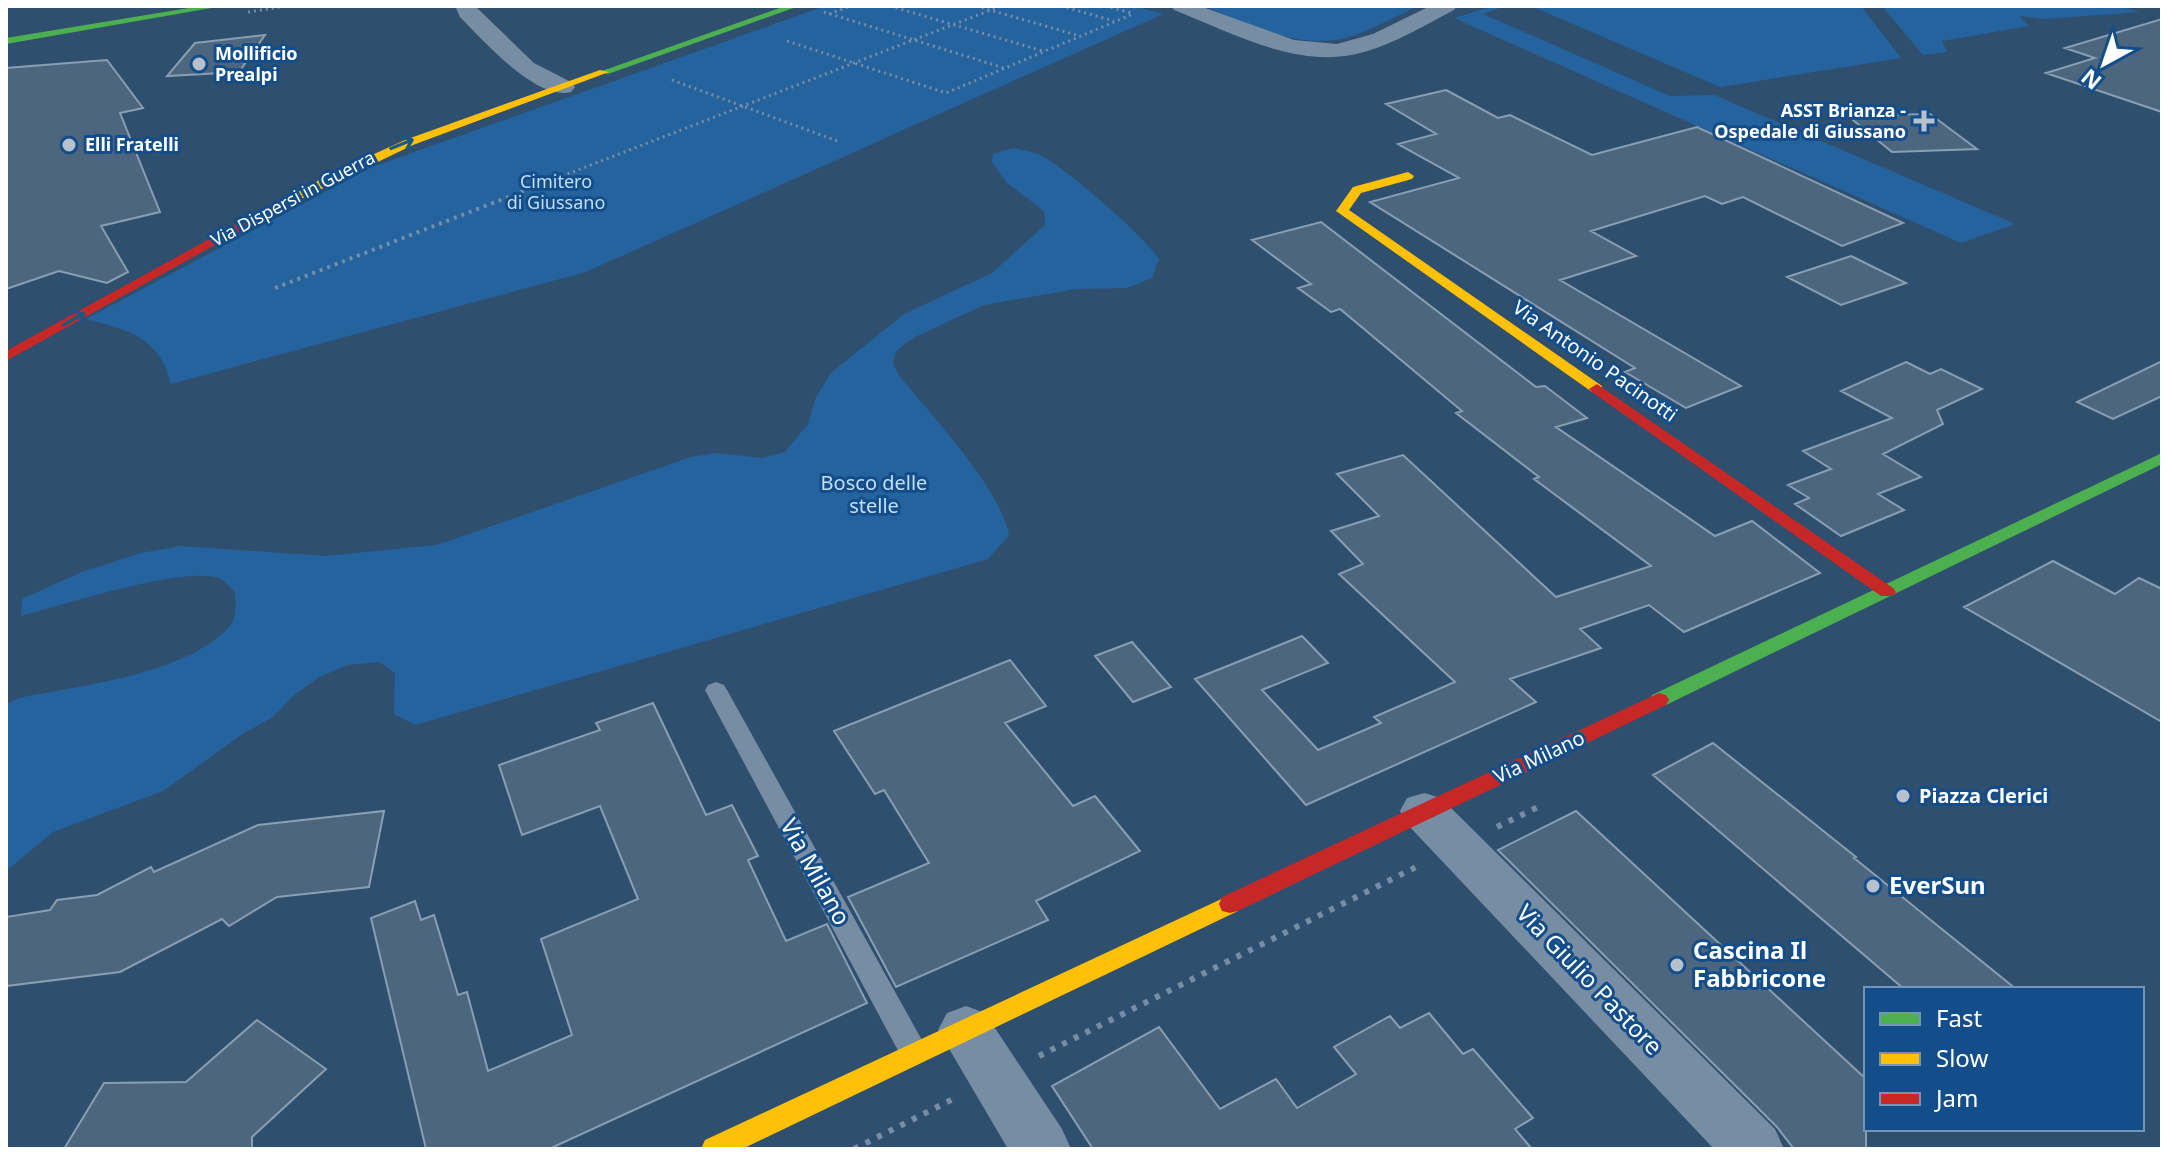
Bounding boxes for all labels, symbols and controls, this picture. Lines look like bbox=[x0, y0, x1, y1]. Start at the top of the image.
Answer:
north arrow bbox=[2064, 24, 2144, 104]
place label: Mollificio Prealpi bbox=[215, 41, 298, 86]
marker: Mollificio Prealpi bbox=[190, 55, 208, 73]
text: N bbox=[2074, 63, 2107, 97]
place label: ASST Brianza - Ospedale di Giussano bbox=[1714, 98, 1906, 143]
marker: ASST Brianza - Ospedale di Giussano bbox=[1913, 110, 1935, 132]
place label: Elli Fratelli bbox=[85, 132, 179, 156]
marker: Elli Fratelli bbox=[60, 136, 78, 154]
one-way arrow bbox=[389, 136, 414, 150]
street label: Via Dispersi in Guerra bbox=[206, 145, 379, 252]
park label: Cimitero di Giussano bbox=[507, 169, 605, 214]
street label: Via Antonio Pacinotti bbox=[1508, 294, 1683, 428]
one-way arrow bbox=[62, 311, 85, 327]
park label: Bosco delle stelle bbox=[821, 469, 927, 519]
street label: Via Milano bbox=[1489, 724, 1589, 789]
place label: Piazza Clerici bbox=[1919, 782, 2048, 809]
marker: Piazza Clerici bbox=[1894, 787, 1912, 805]
street label: Via Milano bbox=[773, 812, 859, 931]
place label: EverSun bbox=[1889, 868, 1986, 901]
marker: EverSun bbox=[1864, 877, 1882, 895]
street label: Via Giulio Pastore bbox=[1510, 896, 1671, 1061]
place label: Cascina Il Fabbricone bbox=[1693, 933, 1826, 994]
marker: Cascina Il Fabbricone bbox=[1668, 956, 1686, 974]
legend bbox=[1864, 987, 2144, 1131]
text: Fast bbox=[1936, 1001, 1982, 1034]
text: Slow bbox=[1936, 1041, 1988, 1074]
text: Jam bbox=[1934, 1081, 1978, 1114]

